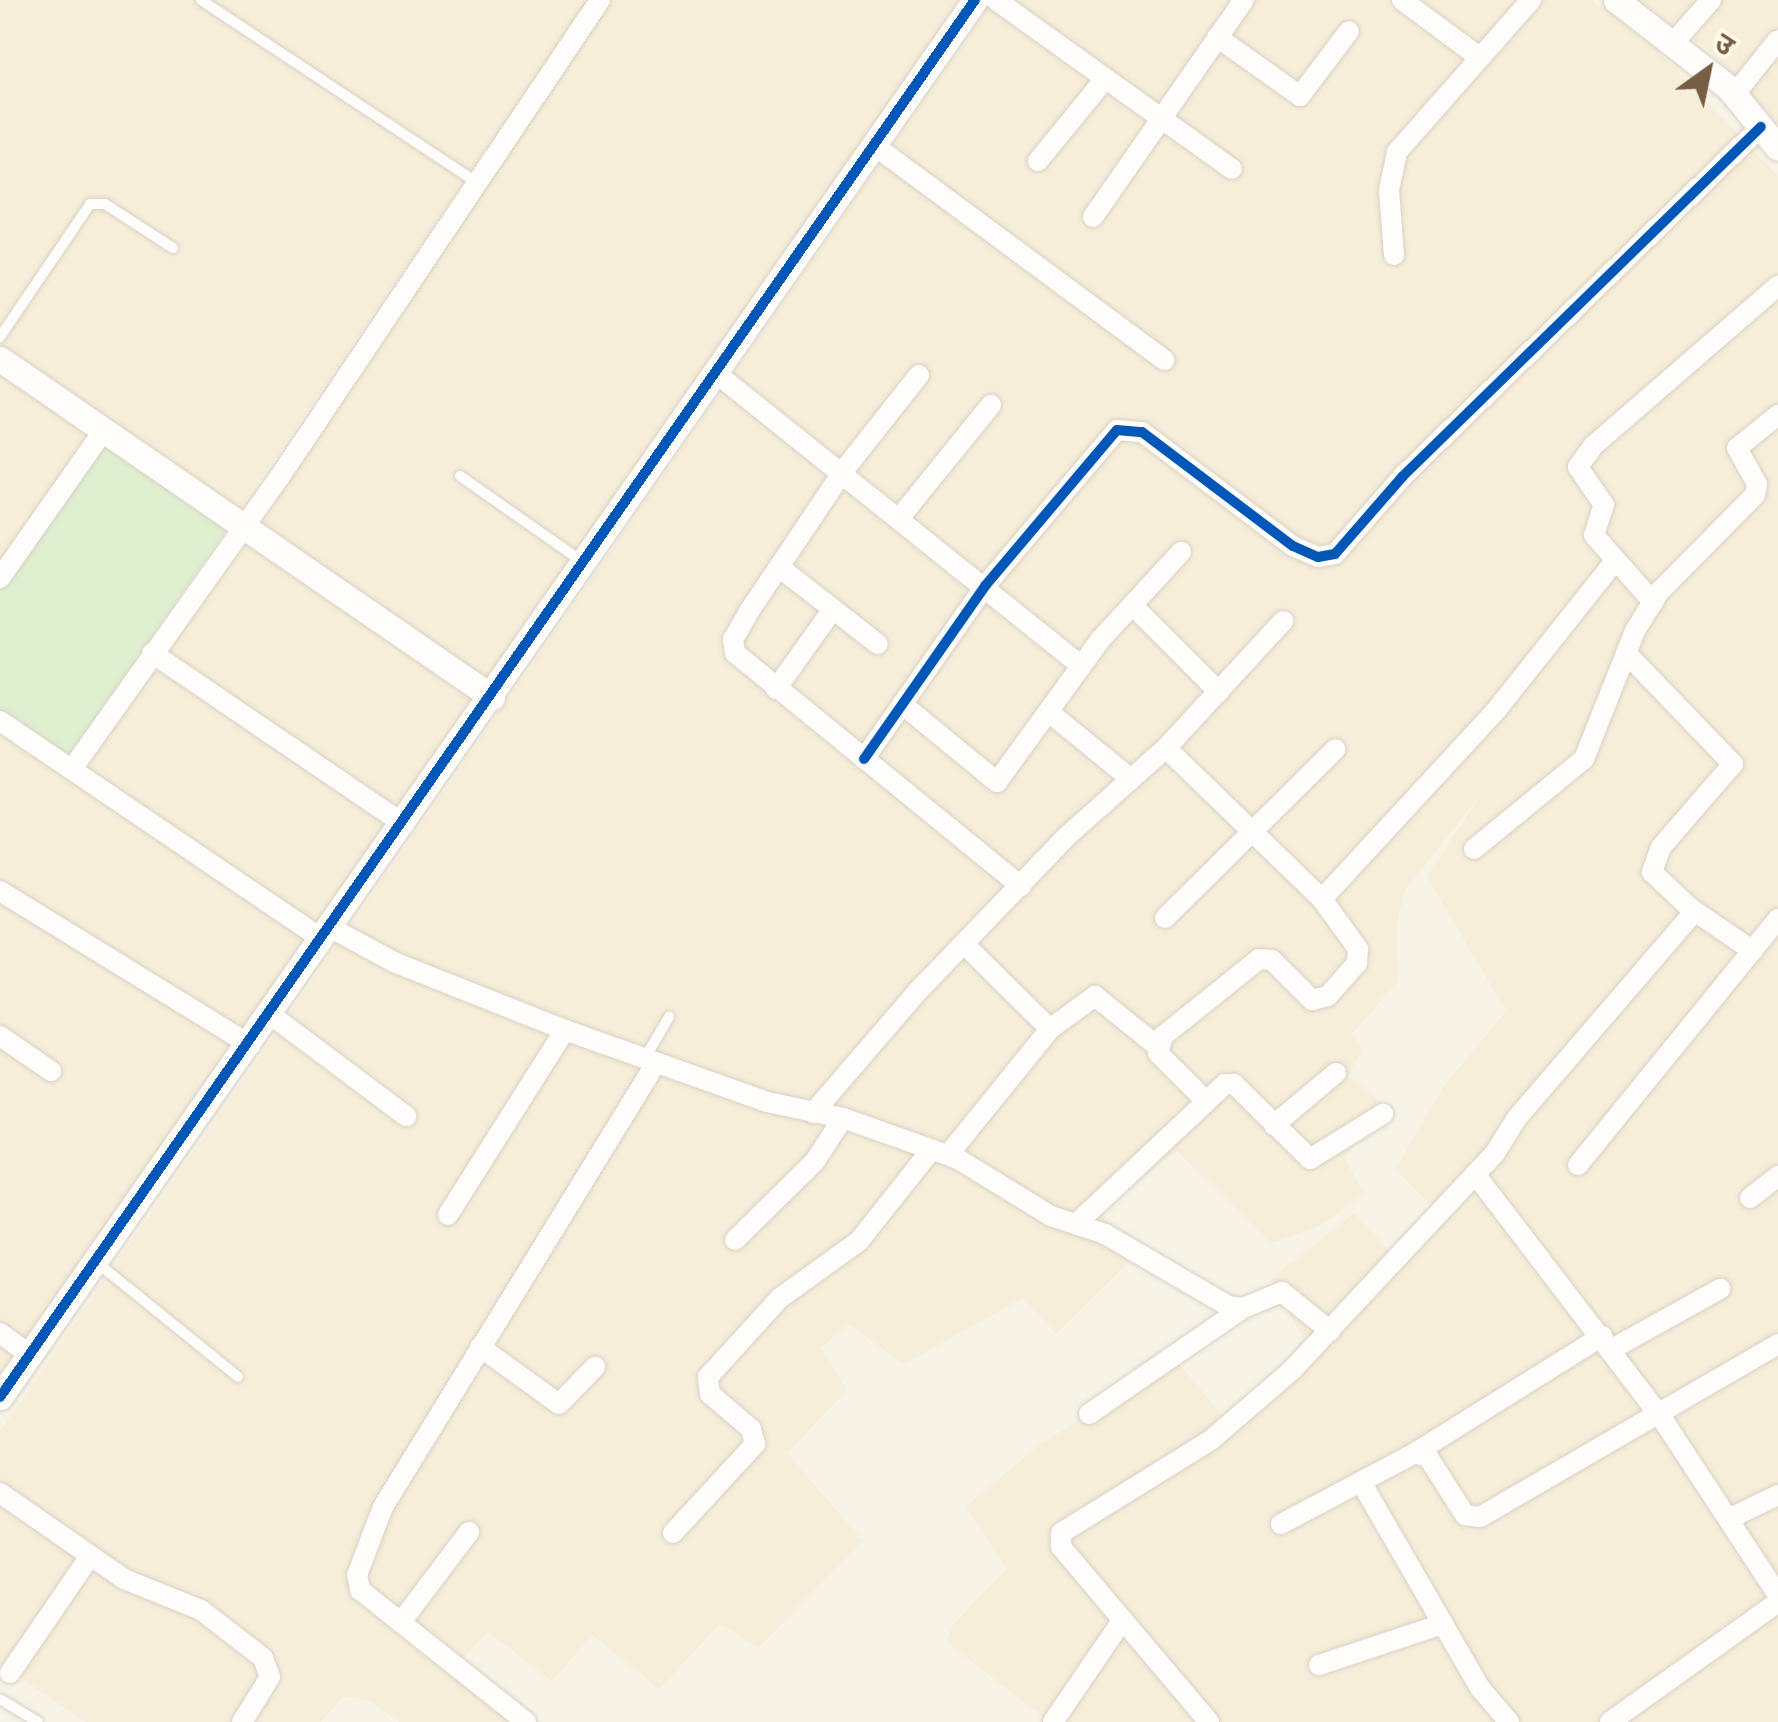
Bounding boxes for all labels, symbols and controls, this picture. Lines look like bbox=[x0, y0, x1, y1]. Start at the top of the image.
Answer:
north arrow bbox=[1658, 20, 1758, 120]
text: उ bbox=[1708, 26, 1740, 64]

